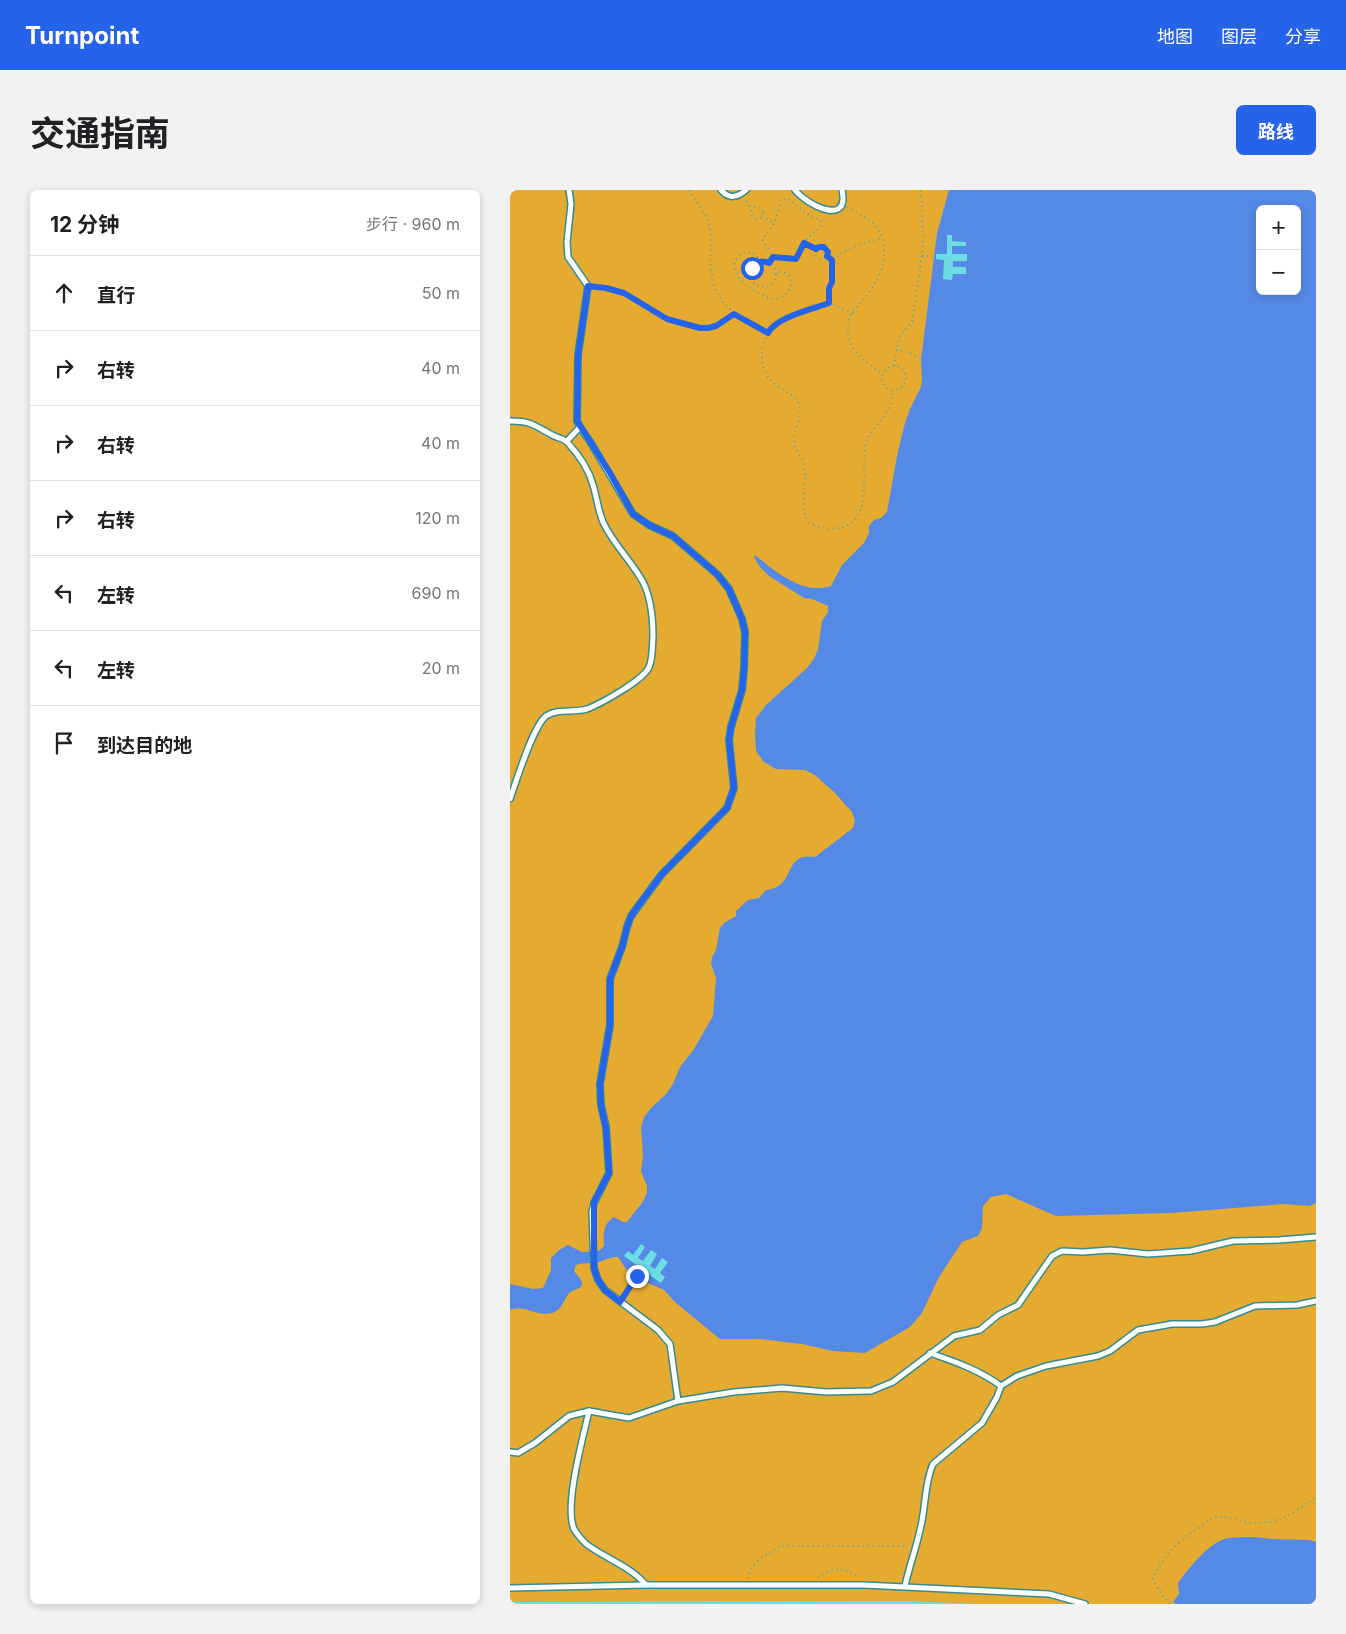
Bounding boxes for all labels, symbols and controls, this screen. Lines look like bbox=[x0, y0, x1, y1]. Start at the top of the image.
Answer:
text: Turnpoint bbox=[25, 21, 139, 50]
text: 地图 bbox=[1157, 26, 1193, 47]
text: 图层 bbox=[1221, 26, 1257, 47]
text: 分享 bbox=[1285, 26, 1321, 47]
button: 路线 bbox=[1236, 105, 1316, 155]
text: 交通指南 bbox=[30, 112, 170, 154]
map controls bbox=[1256, 205, 1301, 295]
button: + bbox=[1256, 205, 1301, 250]
text: 12 分钟 bbox=[50, 212, 119, 237]
text: 步行 · 960 m bbox=[366, 214, 460, 234]
button: − bbox=[1256, 250, 1301, 295]
route start bbox=[741, 257, 764, 280]
icon: ahead bbox=[50, 279, 78, 307]
text: 50 m bbox=[422, 283, 460, 303]
text: 直行 bbox=[97, 284, 135, 307]
icon: right bbox=[50, 354, 78, 382]
text: 40 m bbox=[421, 358, 460, 378]
text: 右转 bbox=[97, 359, 135, 382]
icon: right bbox=[50, 429, 78, 457]
text: 40 m bbox=[421, 433, 460, 453]
text: 右转 bbox=[97, 434, 135, 457]
icon: right bbox=[50, 504, 78, 532]
text: 120 m bbox=[415, 508, 460, 528]
text: 右转 bbox=[97, 509, 135, 532]
icon: left bbox=[50, 579, 78, 607]
text: 690 m bbox=[412, 583, 460, 603]
text: 左转 bbox=[97, 584, 135, 607]
icon: left bbox=[50, 654, 78, 682]
text: 20 m bbox=[422, 658, 460, 678]
text: 左转 bbox=[97, 659, 135, 682]
icon: arrive bbox=[50, 729, 78, 757]
text: 到达目的地 bbox=[97, 734, 192, 757]
route end bbox=[626, 1265, 649, 1288]

